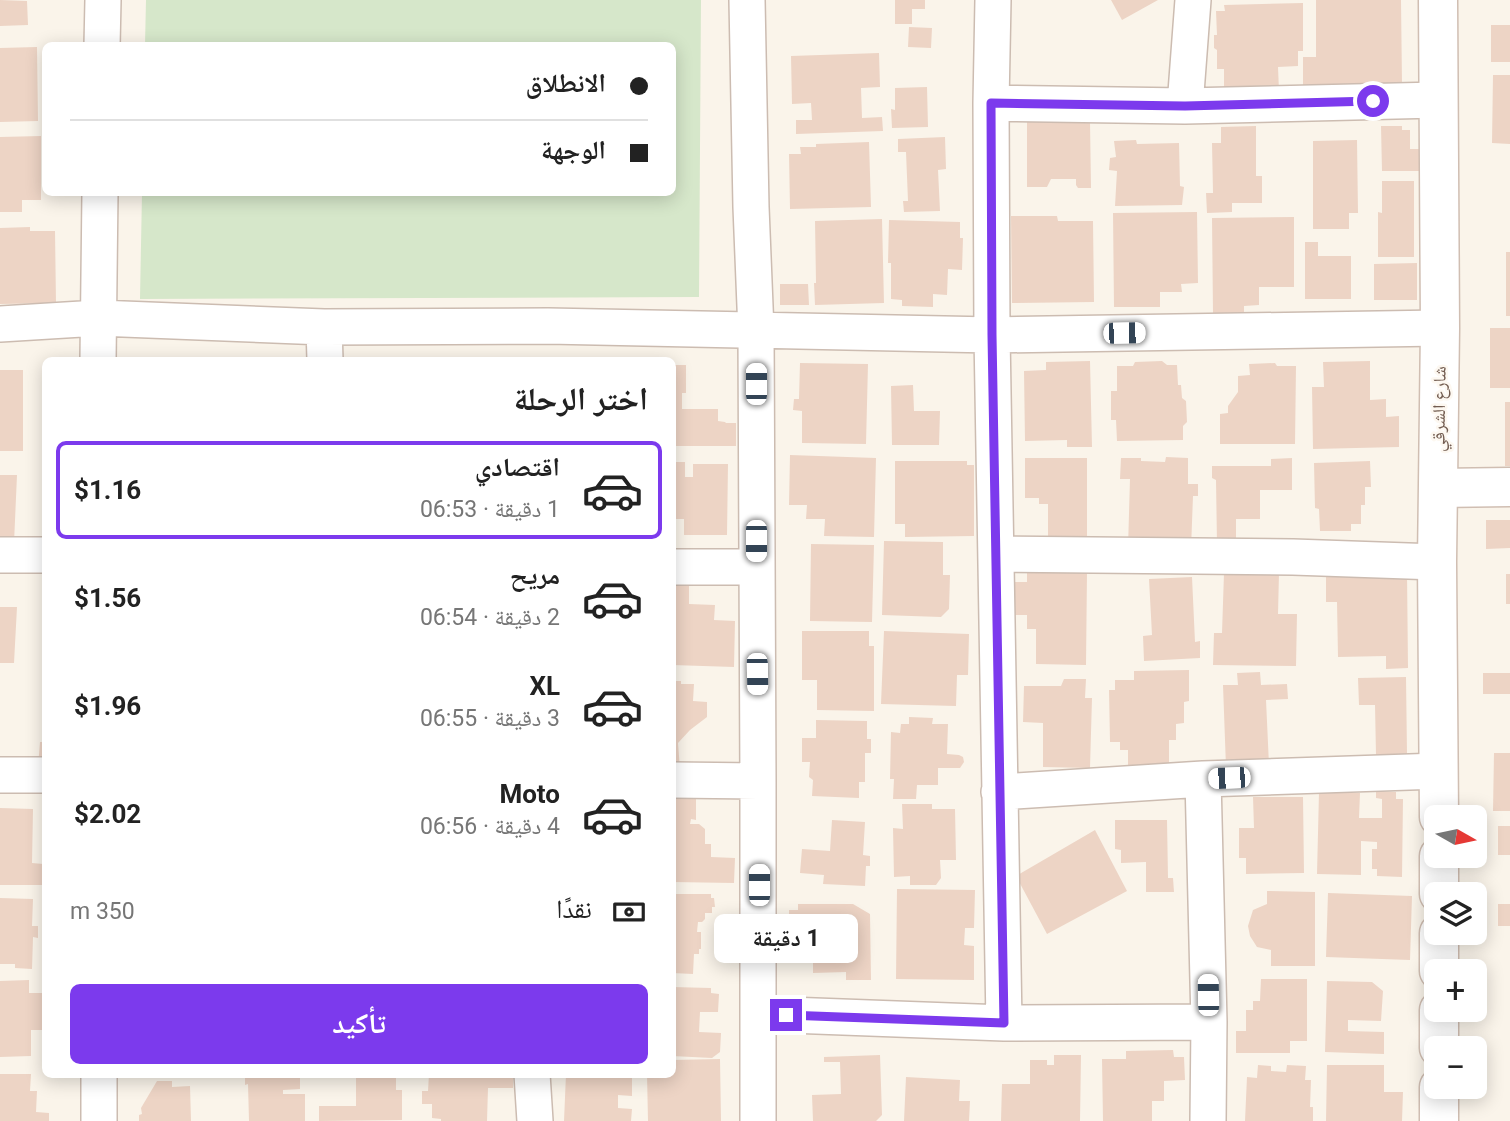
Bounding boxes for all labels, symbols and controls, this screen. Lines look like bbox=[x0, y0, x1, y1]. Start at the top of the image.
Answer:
text: الانطلاق bbox=[526, 68, 606, 98]
route start bbox=[1357, 85, 1389, 117]
text: الوجهة bbox=[541, 135, 606, 165]
car bbox=[1103, 322, 1146, 344]
car bbox=[746, 363, 767, 405]
street label: شارع الشرقي bbox=[1427, 366, 1454, 452]
text: اختر الرحلة bbox=[514, 380, 648, 418]
text: اقتصادي bbox=[475, 452, 560, 482]
icon: car bbox=[581, 459, 644, 522]
text: $1.16 bbox=[74, 475, 141, 505]
text: 1 دقيقة · 06:53 bbox=[420, 496, 560, 523]
car bbox=[746, 520, 767, 562]
text: مريح bbox=[510, 560, 560, 590]
icon: car bbox=[581, 567, 644, 630]
text: $1.56 bbox=[74, 583, 141, 613]
text: 2 دقيقة · 06:54 bbox=[420, 604, 560, 631]
car bbox=[747, 653, 768, 695]
text: XL bbox=[529, 671, 560, 701]
icon: car bbox=[581, 675, 644, 738]
text: $1.96 bbox=[74, 691, 141, 721]
text: 3 دقيقة · 06:55 bbox=[420, 705, 560, 732]
car bbox=[1208, 767, 1251, 789]
text: Moto bbox=[499, 779, 560, 809]
icon: car bbox=[581, 783, 644, 846]
text: $2.02 bbox=[74, 799, 141, 829]
north arrow bbox=[1424, 805, 1488, 868]
map controls bbox=[1424, 805, 1487, 1099]
text: 4 دقيقة · 06:56 bbox=[420, 813, 560, 840]
car bbox=[749, 864, 770, 906]
button: layers bbox=[1424, 882, 1487, 945]
icon: cash bbox=[610, 893, 648, 931]
text: نقدًا bbox=[556, 894, 592, 924]
text: 350 m bbox=[70, 898, 135, 925]
callout: 1 دقيقة bbox=[714, 914, 858, 962]
text: 1 دقيقة bbox=[752, 925, 820, 952]
button: + bbox=[1424, 959, 1487, 1022]
car bbox=[1198, 974, 1219, 1016]
button: تأكيد bbox=[70, 984, 648, 1064]
route end bbox=[770, 999, 802, 1031]
button: − bbox=[1424, 1036, 1487, 1099]

